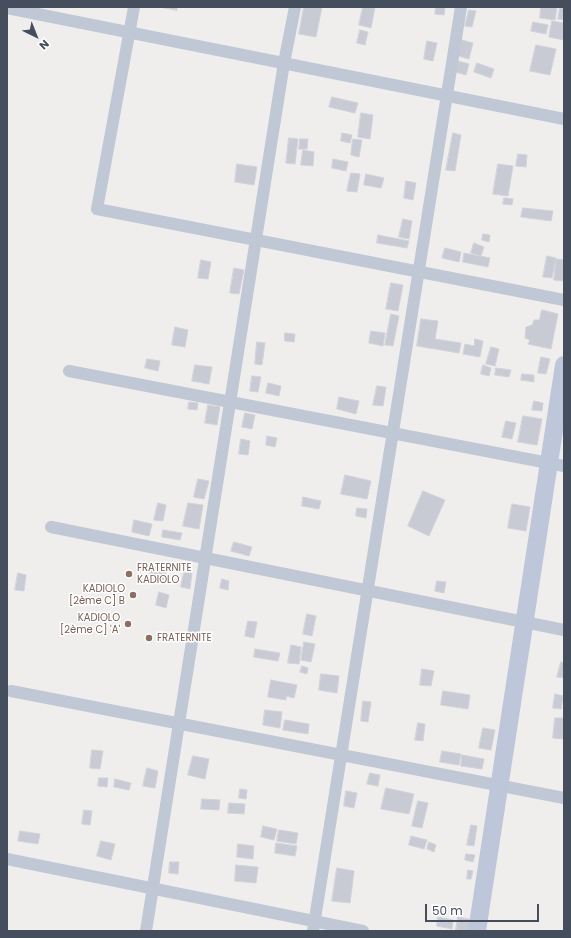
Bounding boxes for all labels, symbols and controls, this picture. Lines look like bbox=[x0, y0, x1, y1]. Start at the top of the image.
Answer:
north arrow bbox=[16, 16, 56, 56]
text: N bbox=[36, 36, 53, 53]
place label: FRATERNITE KADIOLO bbox=[137, 562, 192, 586]
marker: FRATERNITE KADIOLO bbox=[124, 569, 134, 579]
place label: KADIOLO [2ème C] B bbox=[69, 583, 125, 606]
marker: KADIOLO [2ème C] B bbox=[128, 590, 138, 600]
place label: KADIOLO [2ème C] 'A' bbox=[60, 612, 120, 636]
marker: KADIOLO [2ème C] 'A' bbox=[123, 619, 133, 629]
place label: FRATERNITE bbox=[157, 632, 212, 644]
marker: FRATERNITE bbox=[144, 633, 154, 643]
scale bar bbox=[427, 896, 541, 922]
text: 50 m bbox=[432, 902, 463, 919]

